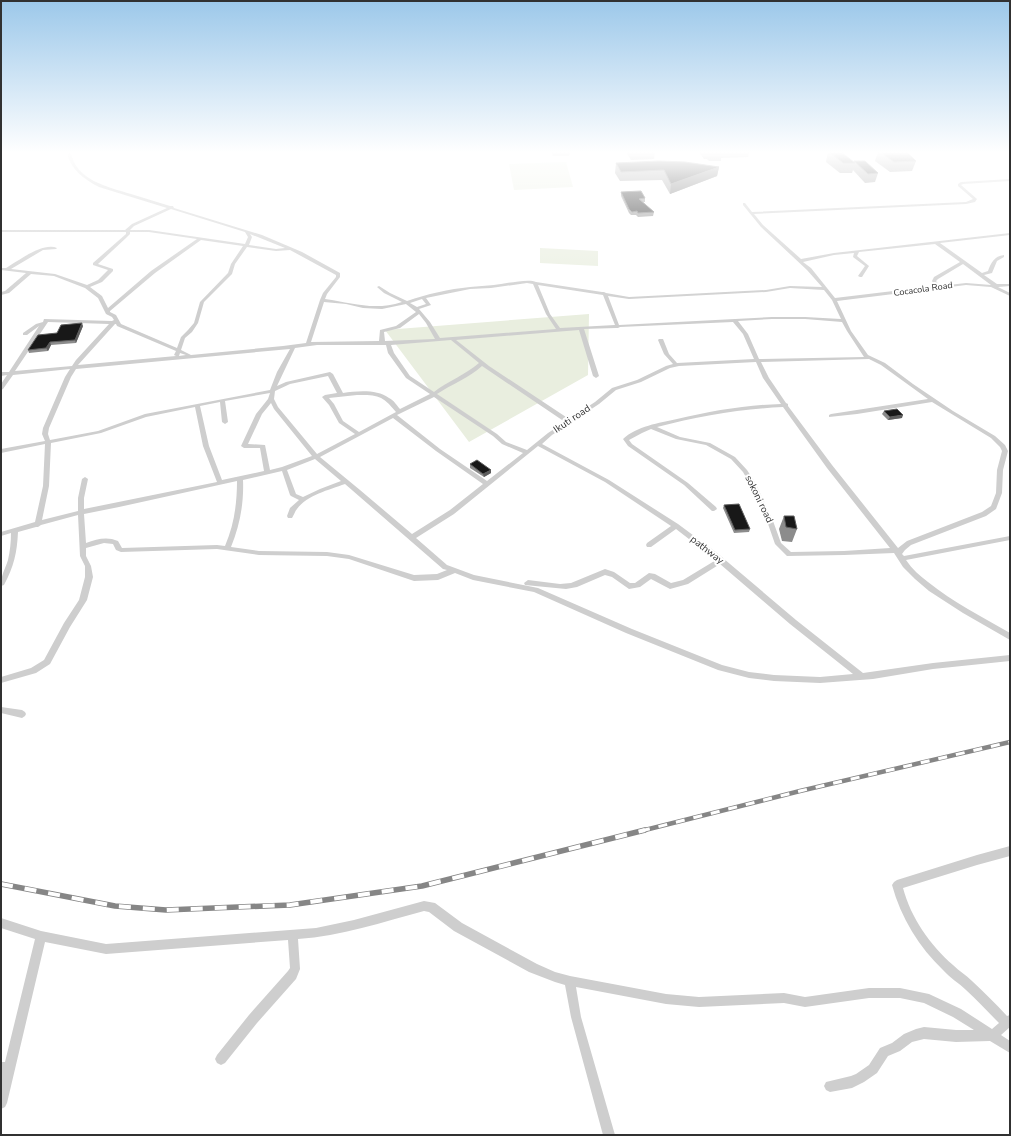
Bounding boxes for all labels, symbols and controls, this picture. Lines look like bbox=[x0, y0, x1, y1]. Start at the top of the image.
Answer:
street label: Cocacola Road bbox=[893, 279, 953, 299]
street label: Ikuti road bbox=[551, 401, 593, 436]
street label: sokoni road bbox=[741, 473, 777, 525]
street label: pathway bbox=[687, 532, 727, 568]

